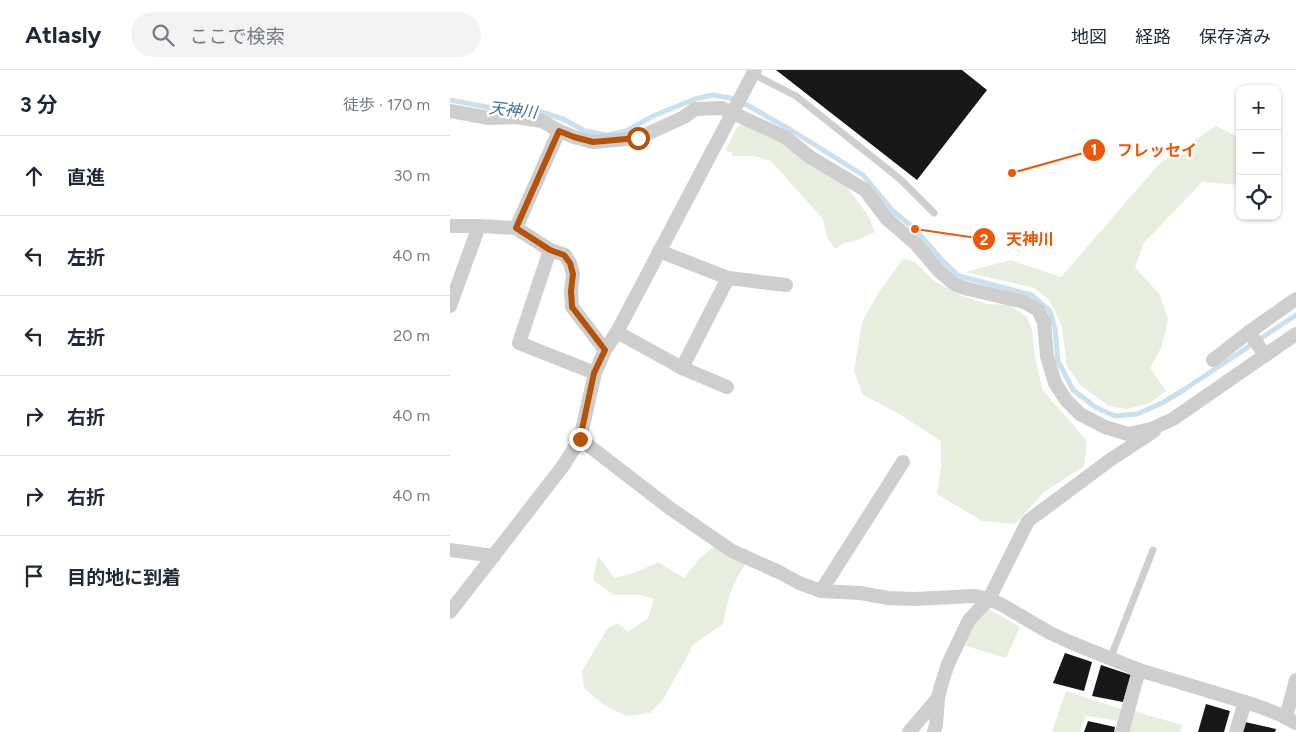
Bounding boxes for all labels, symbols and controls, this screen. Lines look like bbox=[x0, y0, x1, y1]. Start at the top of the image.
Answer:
search box bbox=[131, 12, 481, 57]
text: Atlasly bbox=[25, 20, 101, 49]
icon: search bbox=[149, 21, 177, 49]
text: ここで検索 bbox=[189, 25, 284, 48]
text: 地図 bbox=[1071, 26, 1107, 48]
text: 経路 bbox=[1135, 26, 1171, 48]
text: 保存済み bbox=[1199, 26, 1271, 48]
map controls bbox=[1236, 85, 1281, 220]
button: + bbox=[1236, 85, 1281, 130]
text: 3 分 bbox=[20, 92, 58, 117]
text: 徒歩 · 170 m bbox=[343, 95, 430, 114]
water label: 天神川 bbox=[488, 98, 540, 122]
route start bbox=[627, 127, 650, 150]
button: − bbox=[1236, 130, 1281, 175]
callout: フレッセイ bbox=[1082, 135, 1207, 166]
text: 1 bbox=[1091, 141, 1097, 159]
text: フレッセイ bbox=[1117, 141, 1197, 160]
icon: ahead bbox=[20, 162, 48, 190]
text: 直進 bbox=[67, 166, 105, 189]
text: 30 m bbox=[393, 166, 430, 185]
button: locate bbox=[1236, 175, 1281, 220]
callout: 天神川 bbox=[971, 224, 1064, 255]
text: 天神川 bbox=[1006, 230, 1054, 249]
text: 2 bbox=[980, 231, 989, 249]
icon: left bbox=[20, 242, 48, 270]
text: 左折 bbox=[67, 246, 105, 269]
text: 40 m bbox=[392, 246, 430, 265]
icon: left bbox=[20, 322, 48, 350]
text: 左折 bbox=[67, 326, 105, 349]
text: 20 m bbox=[393, 326, 430, 345]
icon: right bbox=[20, 402, 48, 430]
text: 右折 bbox=[67, 406, 105, 429]
text: 40 m bbox=[392, 406, 430, 425]
route end bbox=[569, 428, 592, 451]
icon: right bbox=[20, 482, 48, 510]
text: 右折 bbox=[67, 486, 105, 509]
text: 40 m bbox=[392, 486, 430, 505]
icon: arrive bbox=[20, 562, 48, 590]
text: 目的地に到着 bbox=[67, 566, 181, 589]

